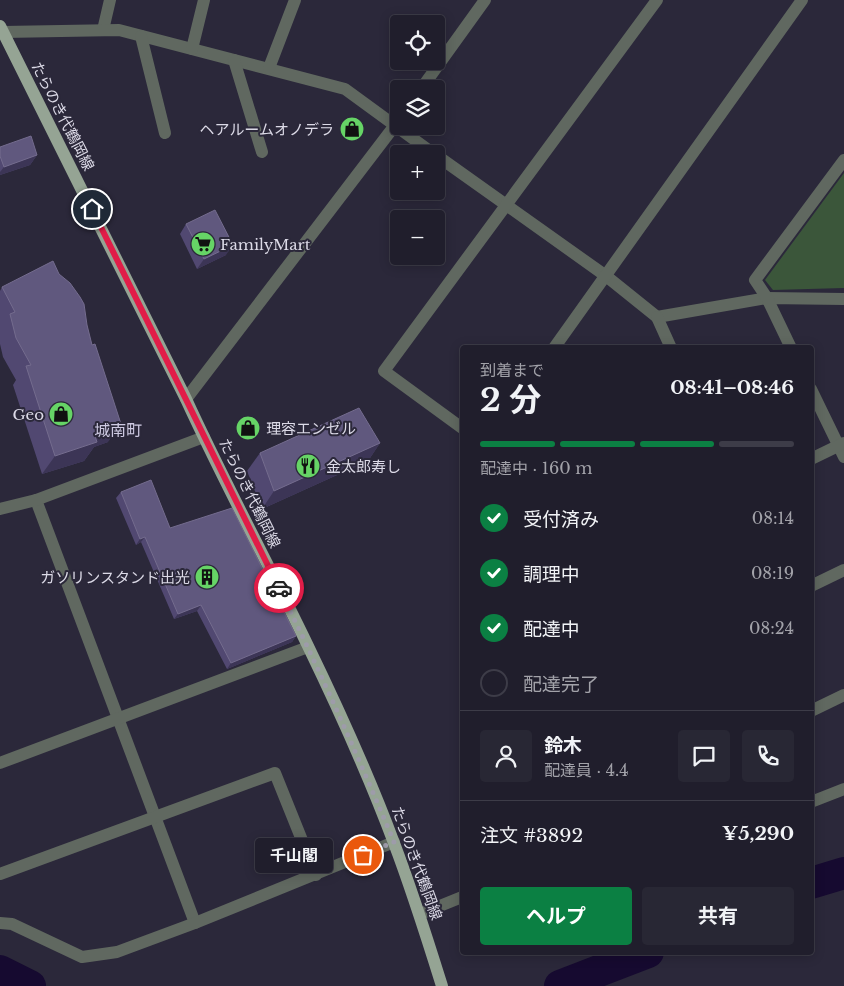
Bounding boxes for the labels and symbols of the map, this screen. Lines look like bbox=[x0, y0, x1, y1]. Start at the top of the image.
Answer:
street label: たらのき代鶴岡線 bbox=[27, 58, 99, 174]
shop icon: ヘアルームオノデラ bbox=[339, 116, 365, 142]
place label: ヘアルームオノデラ bbox=[200, 120, 334, 139]
pin bbox=[71, 188, 113, 230]
supermarket icon: FamilyMart bbox=[190, 231, 216, 257]
place label: FamilyMart bbox=[220, 235, 311, 254]
shop icon: Geo bbox=[48, 401, 74, 427]
place label: Geo bbox=[13, 405, 44, 424]
shop icon: 理容エンゼル bbox=[235, 415, 261, 441]
place label: 理容エンゼル bbox=[266, 419, 356, 438]
district label: 城南町 bbox=[94, 420, 142, 440]
street label: たらのき代鶴岡線 bbox=[215, 435, 285, 551]
restaurant icon: 金太郎寿し bbox=[295, 453, 321, 479]
place label: 金太郎寿し bbox=[326, 457, 401, 476]
courier bbox=[254, 563, 304, 613]
building icon: ガソリンスタンド出光 bbox=[194, 564, 220, 590]
place label: ガソリンスタンド出光 bbox=[40, 568, 190, 587]
street label: たらのき代鶴岡線 bbox=[388, 804, 446, 922]
pin bbox=[342, 834, 384, 876]
callout: 千山閣 bbox=[255, 838, 333, 872]

